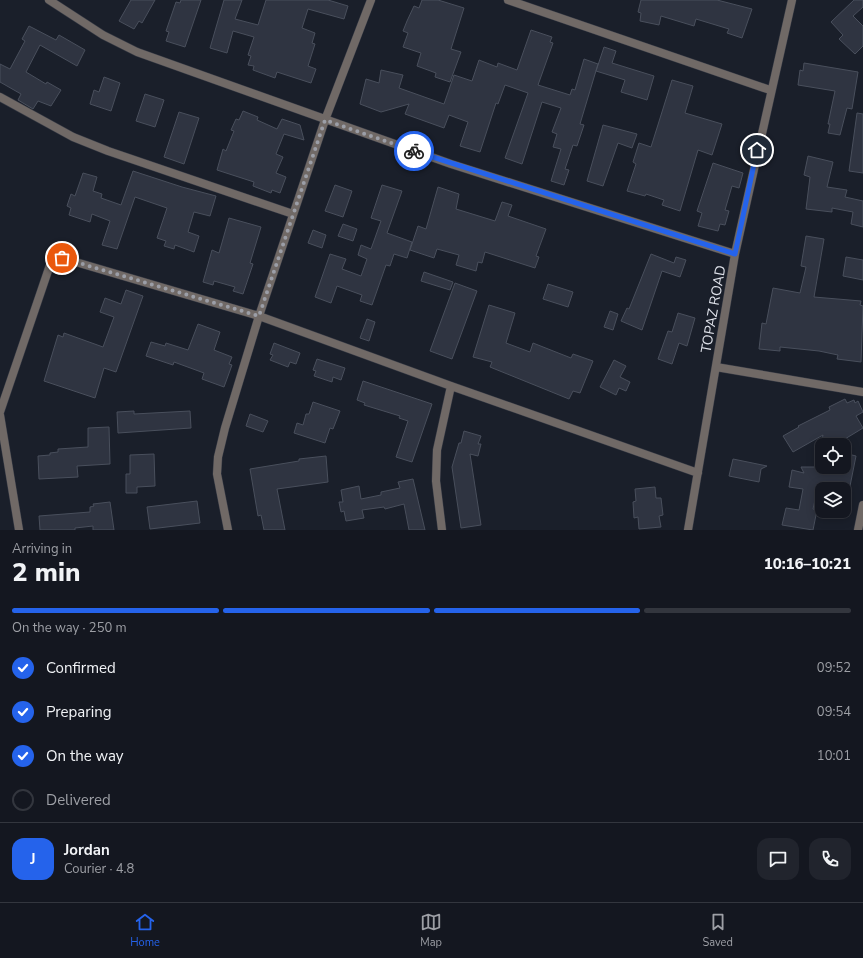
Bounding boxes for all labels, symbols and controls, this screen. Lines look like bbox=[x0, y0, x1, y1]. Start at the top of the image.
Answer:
courier bbox=[394, 131, 434, 171]
pin bbox=[740, 133, 774, 167]
icon: home bbox=[746, 139, 768, 161]
icon: bike bbox=[403, 140, 425, 162]
pin bbox=[45, 241, 79, 275]
icon: bag bbox=[51, 247, 73, 269]
street label: TOPAZ ROAD bbox=[696, 264, 731, 354]
map controls bbox=[815, 438, 851, 518]
button: locate bbox=[815, 438, 851, 474]
button: layers bbox=[815, 482, 851, 518]
text: Arriving in bbox=[12, 540, 72, 558]
text: 10:16–10:21 bbox=[764, 554, 851, 574]
text: 2 min bbox=[12, 555, 80, 590]
text: On the way · 250 m bbox=[12, 619, 127, 637]
icon: check bbox=[12, 657, 34, 679]
text: Confirmed bbox=[46, 658, 116, 678]
text: 09:52 bbox=[817, 659, 851, 677]
icon: check bbox=[12, 701, 34, 723]
text: Preparing bbox=[46, 702, 111, 722]
text: 09:54 bbox=[817, 703, 851, 721]
icon: check bbox=[12, 745, 34, 767]
text: On the way bbox=[46, 746, 124, 766]
text: 10:01 bbox=[817, 747, 851, 765]
text: Delivered bbox=[46, 790, 111, 810]
button: chat bbox=[757, 838, 799, 880]
button: phone bbox=[809, 838, 851, 880]
text: Jordan bbox=[64, 840, 110, 860]
text: J bbox=[30, 849, 36, 869]
text: Courier · 4.8 bbox=[64, 860, 134, 878]
tab: Home bbox=[130, 911, 160, 950]
tab: Map bbox=[420, 911, 442, 950]
tab: Saved bbox=[702, 911, 733, 950]

